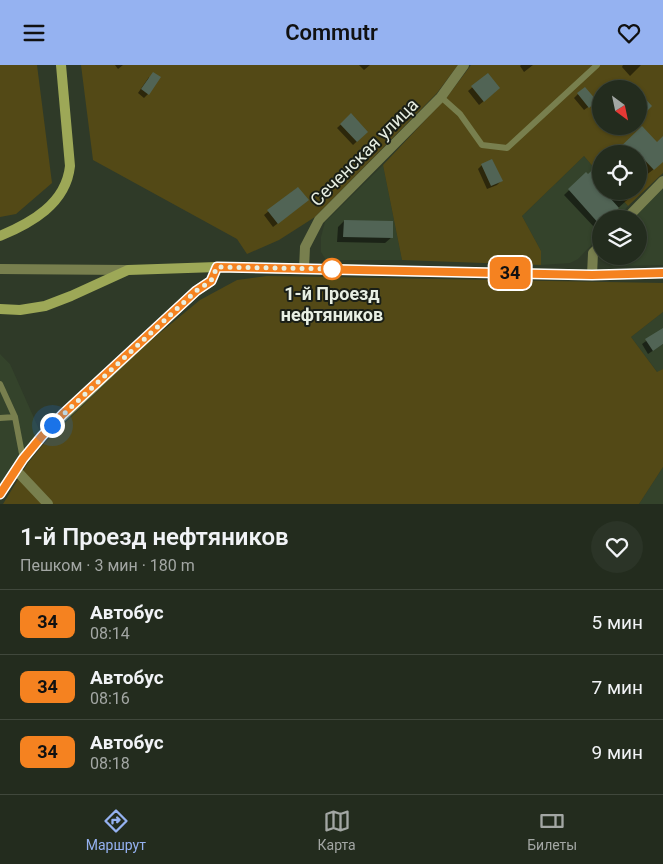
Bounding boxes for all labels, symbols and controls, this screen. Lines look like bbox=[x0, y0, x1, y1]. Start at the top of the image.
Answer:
icon: menu bbox=[20, 19, 48, 47]
icon: heart bbox=[615, 19, 643, 47]
text: Commutr bbox=[285, 20, 378, 45]
north arrow bbox=[592, 80, 648, 135]
map controls bbox=[592, 80, 647, 265]
street label: Сеченская улица bbox=[306, 94, 422, 210]
button: locate bbox=[592, 145, 647, 200]
button: layers bbox=[592, 210, 647, 265]
line badge: 34 bbox=[488, 257, 532, 289]
marker: 1-й Проезд нефтяников bbox=[321, 258, 343, 280]
text: 34 bbox=[500, 262, 520, 283]
place label: 1-й Проезд нефтяников bbox=[281, 283, 383, 325]
your location bbox=[40, 413, 65, 438]
button: heart bbox=[591, 521, 643, 573]
text: 1-й Проезд нефтяников bbox=[20, 523, 289, 551]
text: Пешком · 3 мин · 180 m bbox=[20, 556, 195, 575]
text: Автобус bbox=[90, 601, 164, 624]
text: 34 bbox=[37, 611, 58, 632]
text: 5 мин bbox=[592, 611, 643, 634]
text: 08:14 bbox=[90, 624, 130, 643]
text: Автобус bbox=[90, 666, 164, 689]
text: 34 bbox=[37, 676, 58, 697]
text: 7 мин bbox=[592, 676, 643, 699]
text: 08:16 bbox=[90, 689, 130, 708]
text: Автобус bbox=[90, 731, 164, 754]
text: 34 bbox=[37, 741, 58, 762]
text: 9 мин bbox=[592, 741, 643, 764]
text: 08:18 bbox=[90, 754, 130, 773]
tab: Маршрут bbox=[86, 807, 146, 853]
tab: Карта bbox=[318, 807, 356, 853]
tab: Билеты bbox=[527, 807, 577, 853]

